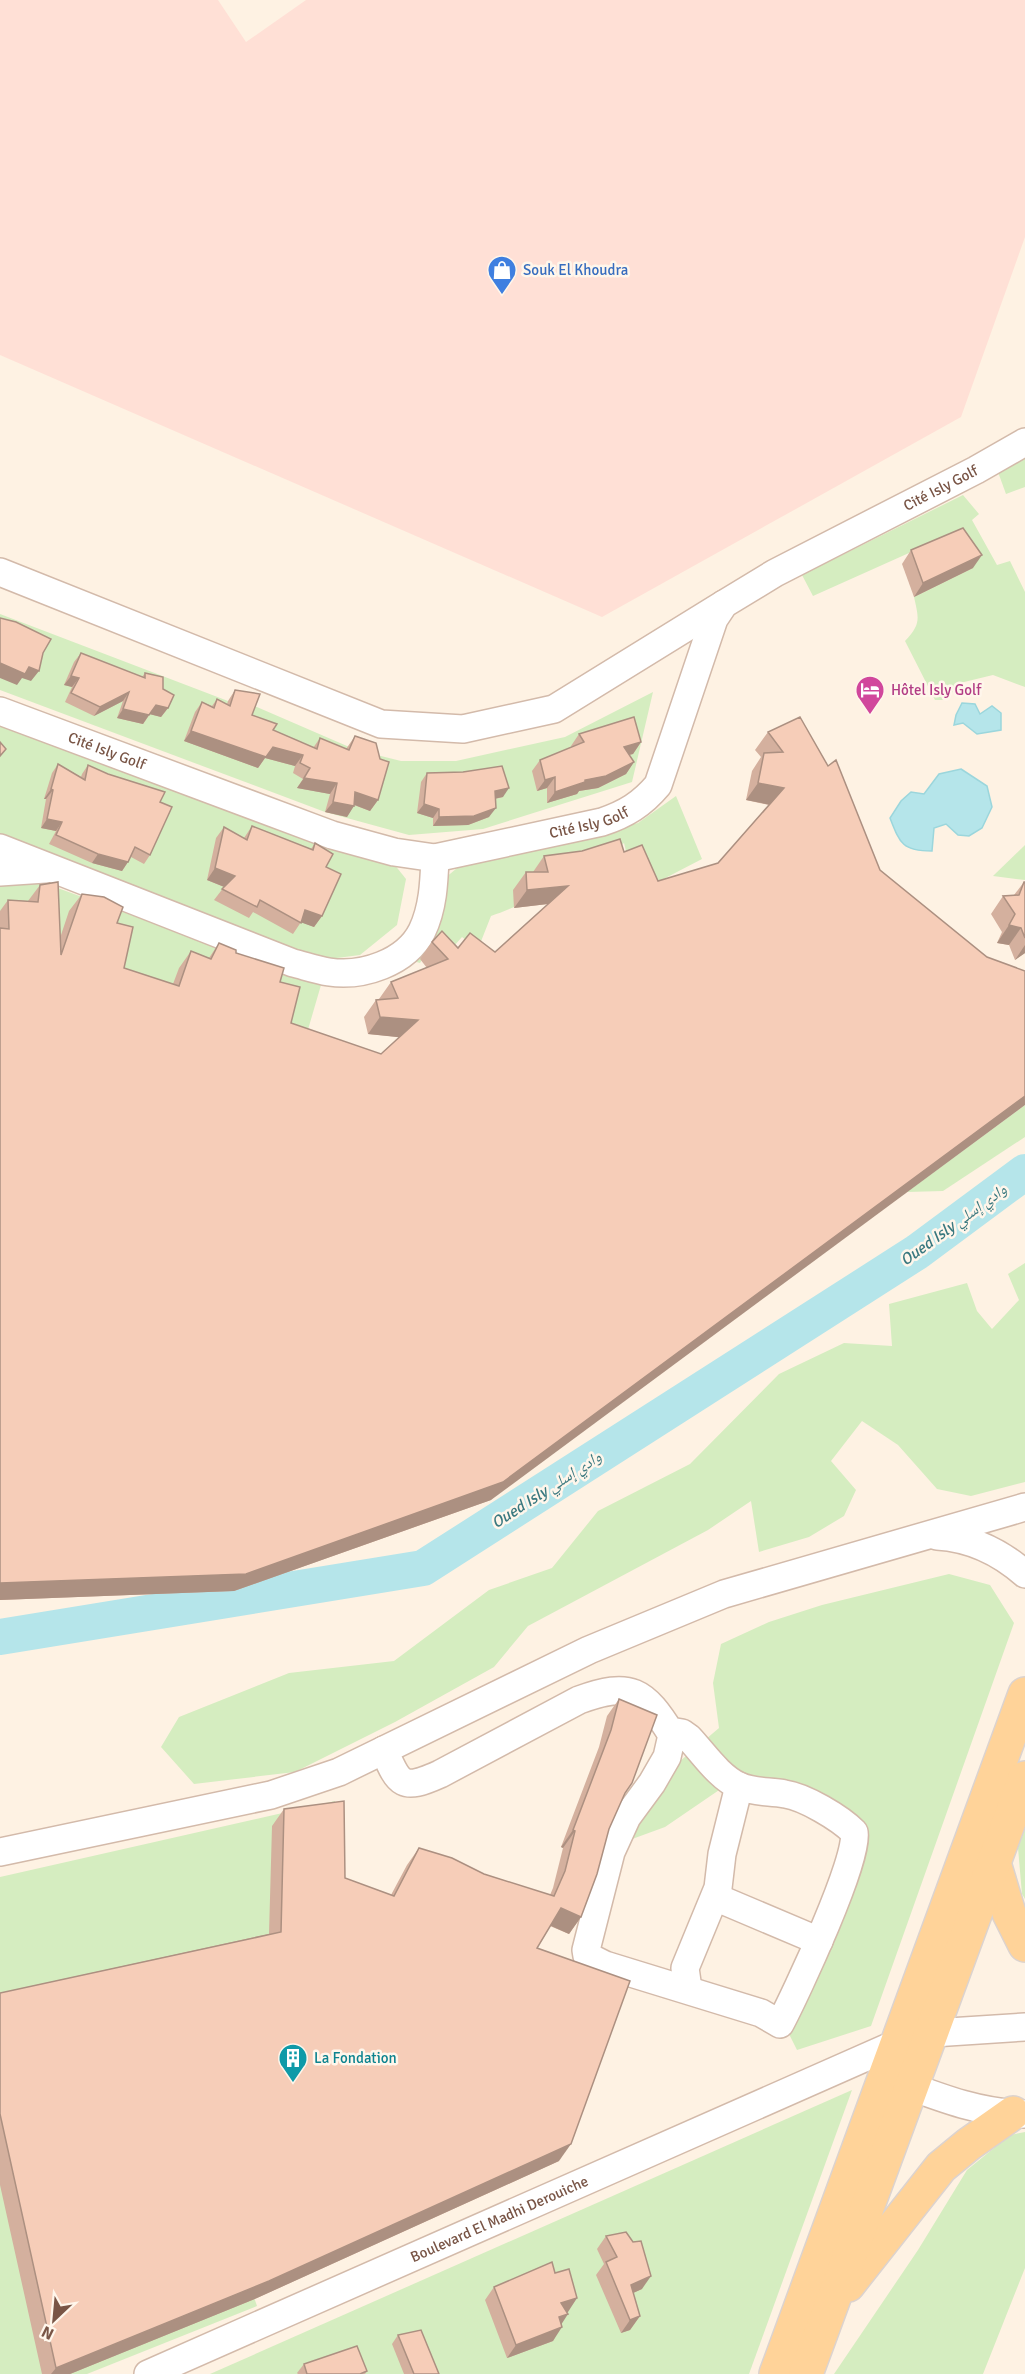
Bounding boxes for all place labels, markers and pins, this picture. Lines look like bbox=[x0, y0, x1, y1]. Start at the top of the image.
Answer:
shop icon: Souk El Khoudra bbox=[486, 254, 518, 296]
place label: Souk El Khoudra bbox=[523, 261, 628, 279]
hotel icon: Hôtel Isly Golf bbox=[854, 674, 886, 716]
place label: Hôtel Isly Golf bbox=[891, 681, 982, 699]
building icon: La Fondation bbox=[277, 2042, 309, 2084]
place label: La Fondation bbox=[314, 2049, 397, 2067]

